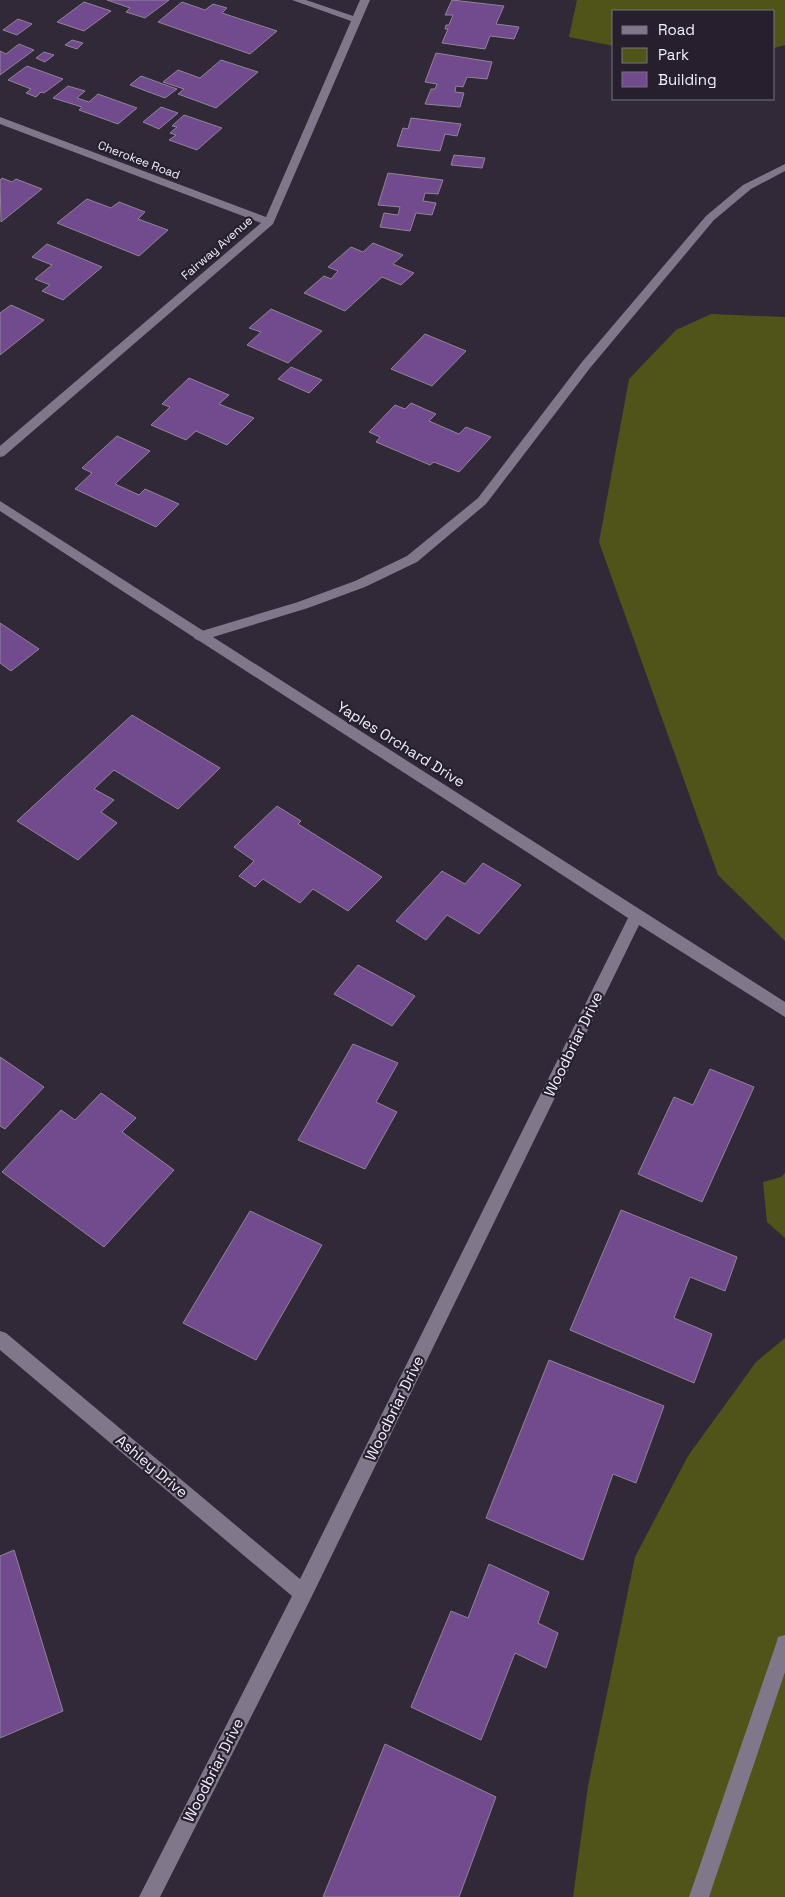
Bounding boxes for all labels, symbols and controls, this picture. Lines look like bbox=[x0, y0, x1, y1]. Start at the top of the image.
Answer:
legend bbox=[612, 10, 775, 100]
text: Road bbox=[658, 20, 695, 39]
text: Park bbox=[658, 45, 689, 64]
text: Building bbox=[658, 70, 717, 89]
street label: Cherokee Road bbox=[96, 137, 182, 183]
street label: Fairway Avenue bbox=[178, 213, 256, 283]
street label: Yaples Orchard Drive bbox=[333, 697, 469, 791]
street label: Woodbriar Drive bbox=[539, 988, 607, 1099]
street label: Woodbriar Drive bbox=[360, 1352, 428, 1463]
street label: Ashley Drive bbox=[112, 1430, 192, 1502]
street label: Woodbriar Drive bbox=[179, 1715, 247, 1825]

